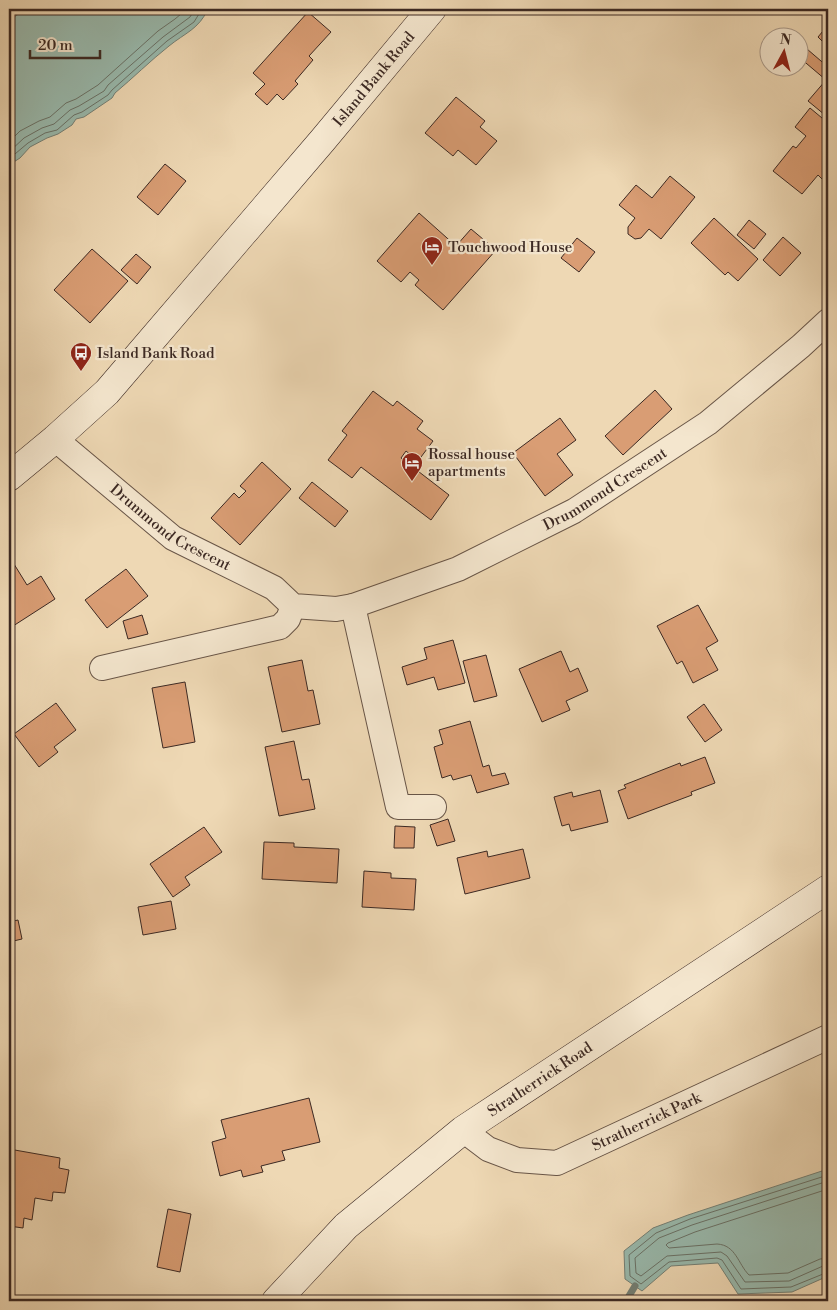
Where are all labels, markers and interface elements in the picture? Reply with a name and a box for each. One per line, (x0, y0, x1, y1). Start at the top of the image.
scale bar (30, 28, 100, 60)
street label: Island Bank Road (329, 28, 419, 131)
north arrow (760, 28, 810, 78)
text: N (779, 30, 792, 50)
text: 20 m (38, 36, 73, 55)
hotel icon: Touchwood House (420, 235, 444, 266)
place label: Touchwood House (448, 238, 572, 257)
bus stop icon: Island Bank Road (69, 341, 93, 372)
place label: Island Bank Road (97, 344, 215, 363)
street label: Drummond Crescent (540, 443, 671, 535)
place label: Rossal house apartments (428, 445, 515, 481)
hotel icon: Rossal house apartments (400, 451, 424, 482)
street label: Drummond Crescent (106, 480, 234, 575)
street label: Stratherrick Road (484, 1038, 597, 1121)
street label: Stratherrick Park (589, 1088, 705, 1155)

